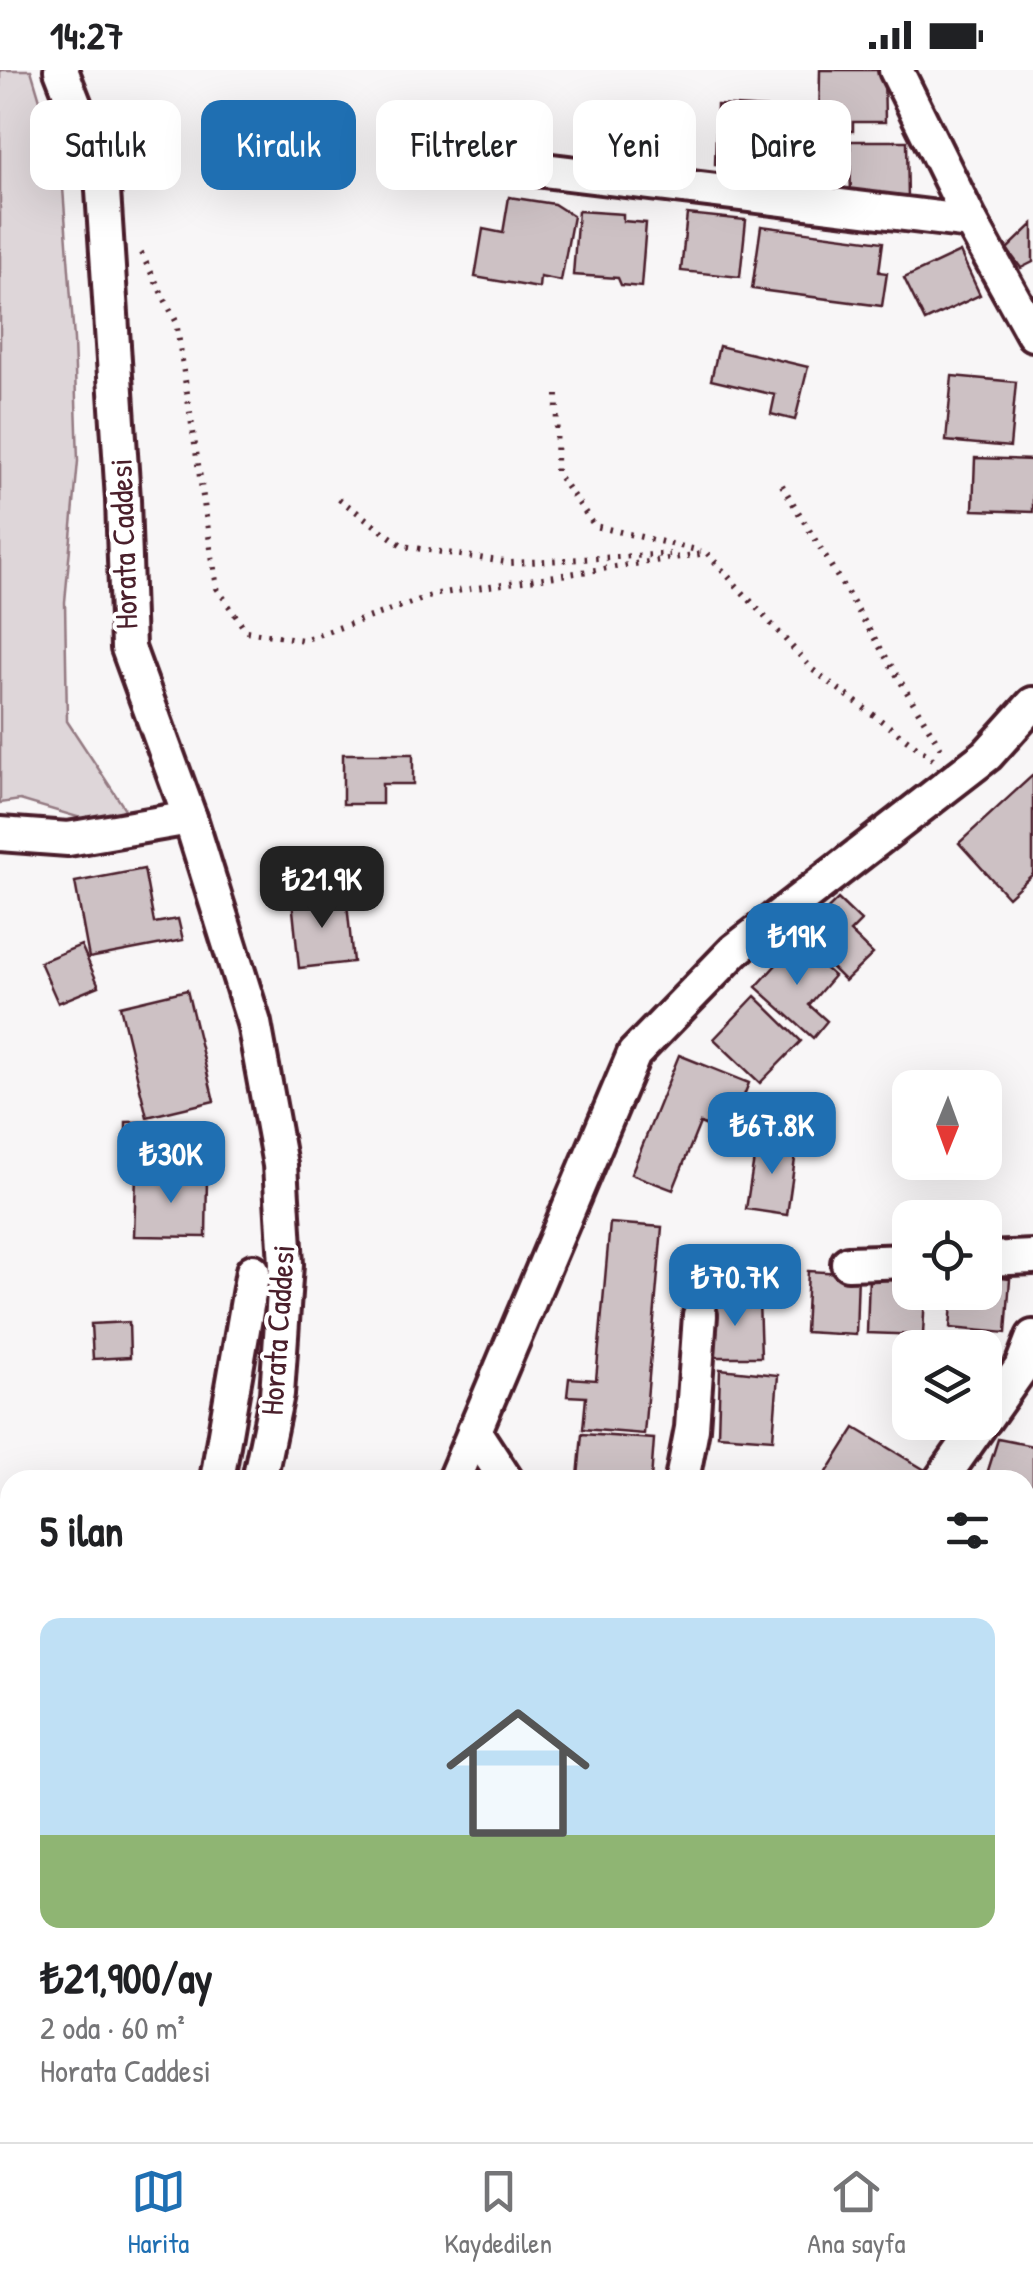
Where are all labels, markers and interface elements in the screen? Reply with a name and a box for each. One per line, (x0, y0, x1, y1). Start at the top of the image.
text: 14:27 (50, 9, 123, 61)
chip: Satılık (30, 100, 181, 190)
chip: Kiralık (201, 100, 356, 190)
chip: Filtreler (376, 100, 553, 190)
chip: Yeni (573, 100, 696, 190)
chip: Daire (716, 100, 851, 190)
street label: Horata Caddesi (99, 458, 147, 630)
pin: ₺21.9K (241, 846, 403, 931)
text: ₺21.9K (282, 857, 362, 900)
pin: ₺19K (738, 903, 856, 988)
text: ₺19K (768, 914, 826, 957)
north arrow (892, 1070, 1002, 1180)
map controls (892, 1070, 1002, 1440)
pin: ₺67.8K (691, 1092, 853, 1177)
text: ₺67.8K (730, 1103, 814, 1146)
pin: ₺30K (112, 1121, 230, 1206)
text: ₺30K (139, 1132, 203, 1175)
button: locate (892, 1200, 1002, 1310)
street label: Horata Caddesi (250, 1243, 304, 1417)
pin: ₺70.7K (654, 1244, 816, 1329)
text: ₺70.7K (691, 1255, 779, 1298)
button: layers (892, 1330, 1002, 1440)
text: 5 ilan (40, 1502, 123, 1559)
icon: filters (940, 1503, 995, 1558)
icon: home (428, 1683, 608, 1863)
text: ₺21,900/ay (40, 1949, 212, 2006)
text: 2 oda · 60 m² (40, 2006, 185, 2049)
text: Horata Caddesi (40, 2049, 211, 2092)
tab: Harita (127, 2164, 189, 2262)
tab: Kaydedilen (444, 2164, 552, 2262)
tab: Ana sayfa (807, 2164, 906, 2262)

